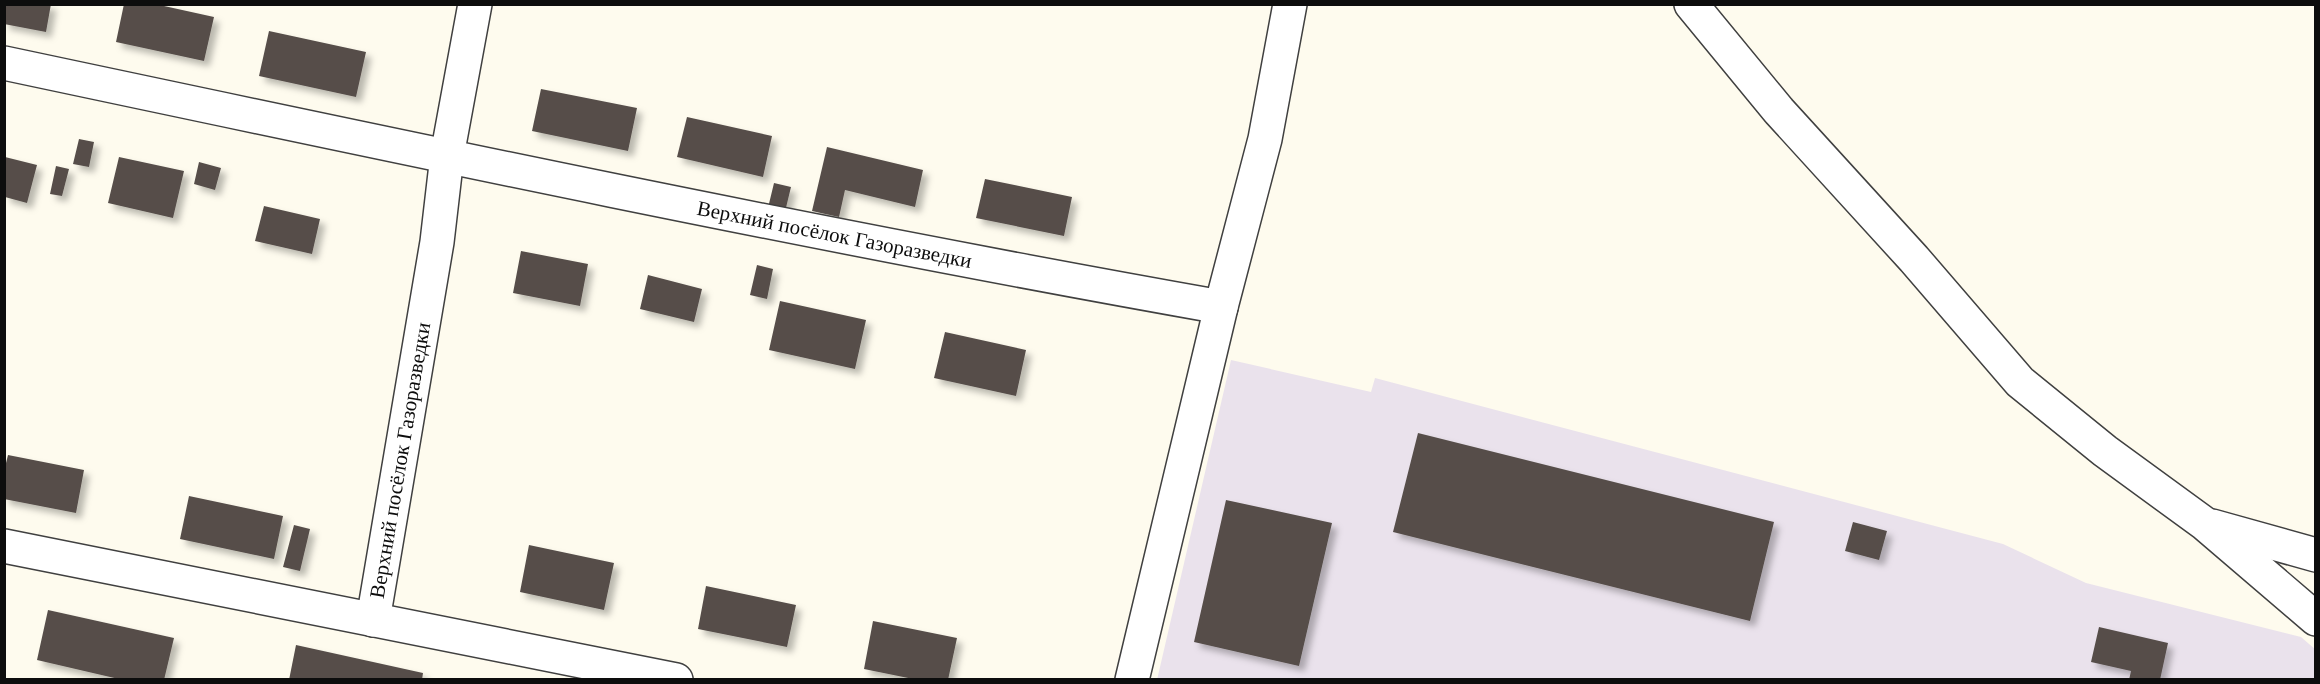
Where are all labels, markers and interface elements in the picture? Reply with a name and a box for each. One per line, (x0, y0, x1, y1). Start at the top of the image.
street label: Верхний посёлок Газоразведки (695, 196, 974, 273)
street label: Верхний посёлок Газоразведки (365, 320, 435, 600)

